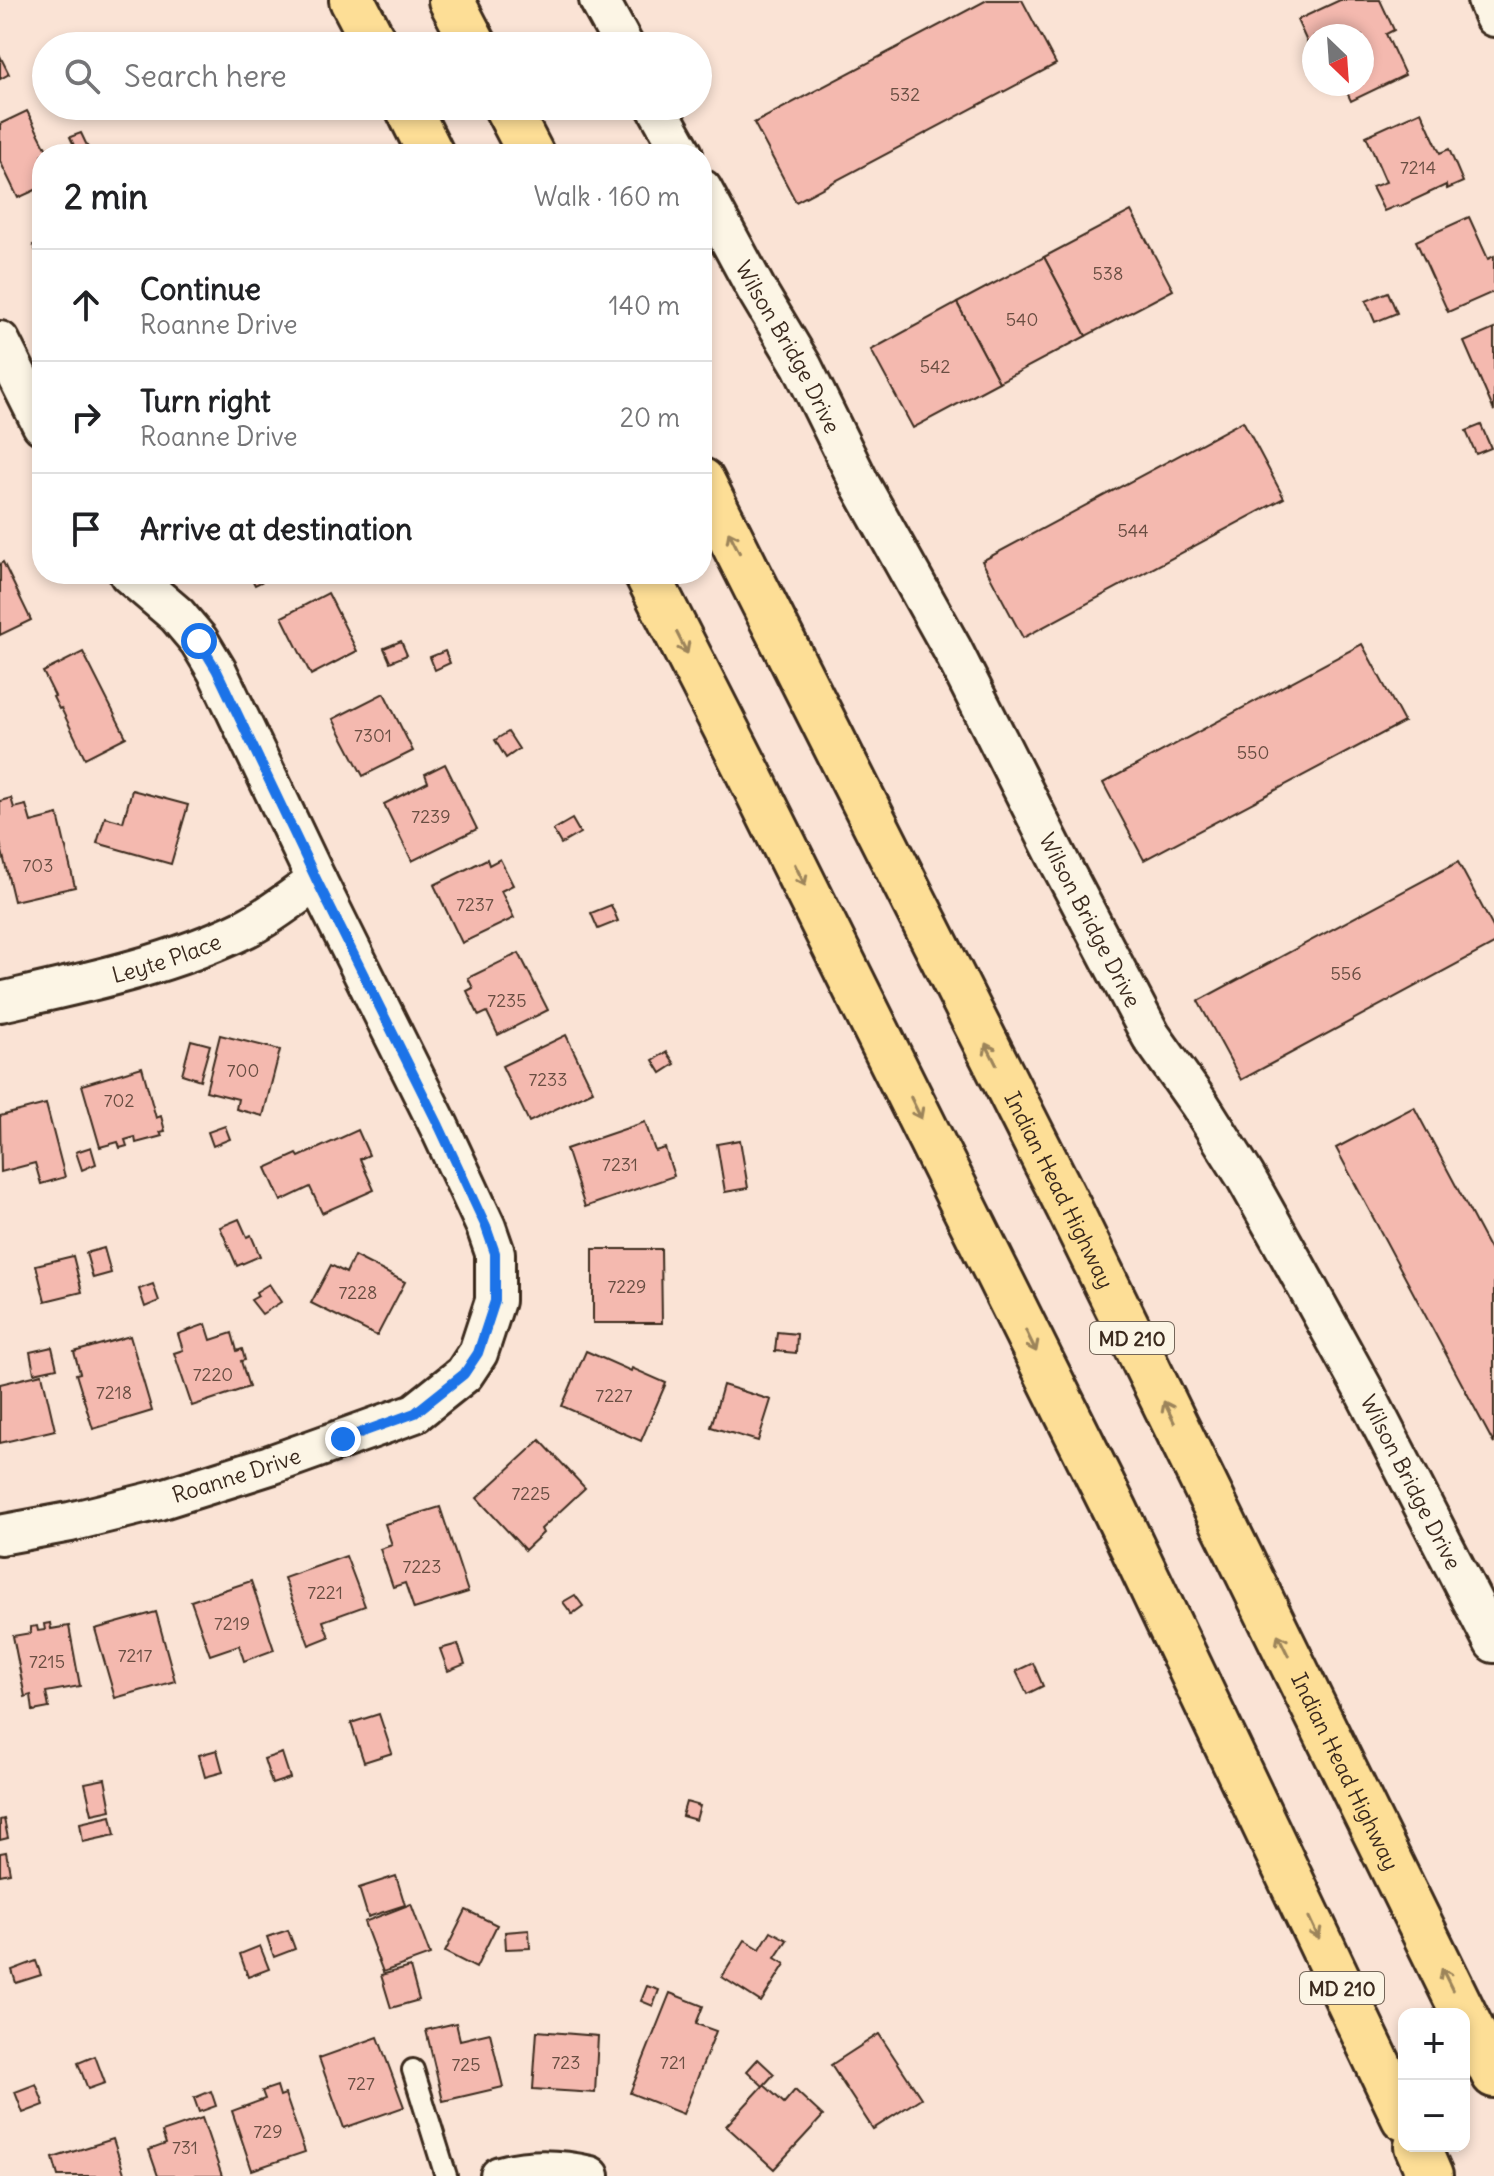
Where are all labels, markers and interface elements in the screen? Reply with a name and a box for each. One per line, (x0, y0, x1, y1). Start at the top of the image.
north arrow (1302, 24, 1374, 96)
search box (32, 32, 712, 120)
icon: search (60, 54, 104, 98)
text: Search here (124, 57, 287, 95)
house number: 532 (890, 83, 920, 106)
house number: 7214 (1400, 156, 1436, 179)
text: 2 min (64, 175, 148, 218)
text: Walk · 160 m (534, 180, 680, 213)
street label: Wilson Bridge Drive (729, 256, 847, 438)
house number: 538 (1093, 262, 1123, 285)
text: Continue (140, 270, 261, 308)
icon: ahead (64, 283, 108, 327)
text: 140 m (609, 289, 680, 322)
text: Roanne Drive (140, 308, 298, 341)
house number: 540 (1006, 308, 1038, 331)
house number: 542 (920, 355, 950, 378)
text: Turn right (140, 382, 271, 420)
icon: right (64, 395, 108, 439)
text: 20 m (620, 401, 680, 434)
text: Roanne Drive (140, 420, 298, 453)
icon: arrive (64, 507, 108, 551)
text: Arrive at destination (140, 510, 412, 548)
house number: 544 (1117, 519, 1149, 542)
one-way arrow (725, 531, 741, 554)
route start (181, 623, 217, 659)
one-way arrow (675, 631, 691, 655)
house number: 7301 (354, 724, 392, 747)
house number: 550 (1237, 741, 1269, 764)
house number: 7239 (411, 805, 451, 828)
street label: Wilson Bridge Drive (1033, 828, 1147, 1012)
house number: 703 (23, 854, 53, 877)
one-way arrow (793, 863, 808, 887)
house number: 7237 (456, 893, 494, 916)
street label: Leyte Place (109, 927, 225, 989)
house number: 556 (1330, 962, 1362, 985)
house number: 7235 (487, 989, 527, 1012)
one-way arrow (983, 1042, 998, 1066)
house number: 700 (227, 1059, 259, 1082)
house number: 7233 (528, 1068, 568, 1091)
street label: Indian Head Highway (999, 1087, 1120, 1293)
house number: 702 (104, 1089, 134, 1112)
one-way arrow (908, 1096, 924, 1120)
house number: 7231 (602, 1153, 638, 1176)
house number: 7229 (608, 1275, 646, 1298)
house number: 7228 (339, 1281, 377, 1304)
road number: MD 210 (1090, 1322, 1174, 1354)
one-way arrow (1024, 1328, 1040, 1352)
house number: 7220 (193, 1363, 233, 1386)
house number: 7218 (96, 1381, 132, 1404)
house number: 7227 (595, 1384, 633, 1407)
street label: Wilson Bridge Drive (1354, 1390, 1468, 1574)
one-way arrow (1161, 1400, 1176, 1424)
route end (325, 1421, 361, 1457)
street label: Roanne Drive (169, 1441, 304, 1509)
house number: 7225 (512, 1482, 550, 1505)
house number: 7223 (403, 1555, 441, 1578)
house number: 7221 (307, 1581, 343, 1604)
house number: 7219 (214, 1612, 250, 1635)
one-way arrow (1275, 1634, 1291, 1658)
house number: 7217 (118, 1644, 153, 1667)
house number: 7215 (29, 1650, 65, 1673)
street label: Indian Head Highway (1285, 1668, 1405, 1875)
one-way arrow (1307, 1915, 1322, 1939)
one-way arrow (1439, 1968, 1454, 1992)
road number: MD 210 (1300, 1972, 1384, 2004)
map controls (1398, 2008, 1470, 2152)
button: + (1398, 2008, 1470, 2080)
house number: 723 (552, 2051, 580, 2074)
house number: 721 (660, 2051, 686, 2074)
house number: 725 (451, 2053, 481, 2076)
house number: 727 (347, 2072, 375, 2095)
button: − (1398, 2080, 1470, 2152)
house number: 729 (253, 2120, 283, 2143)
house number: 731 (172, 2136, 198, 2159)

